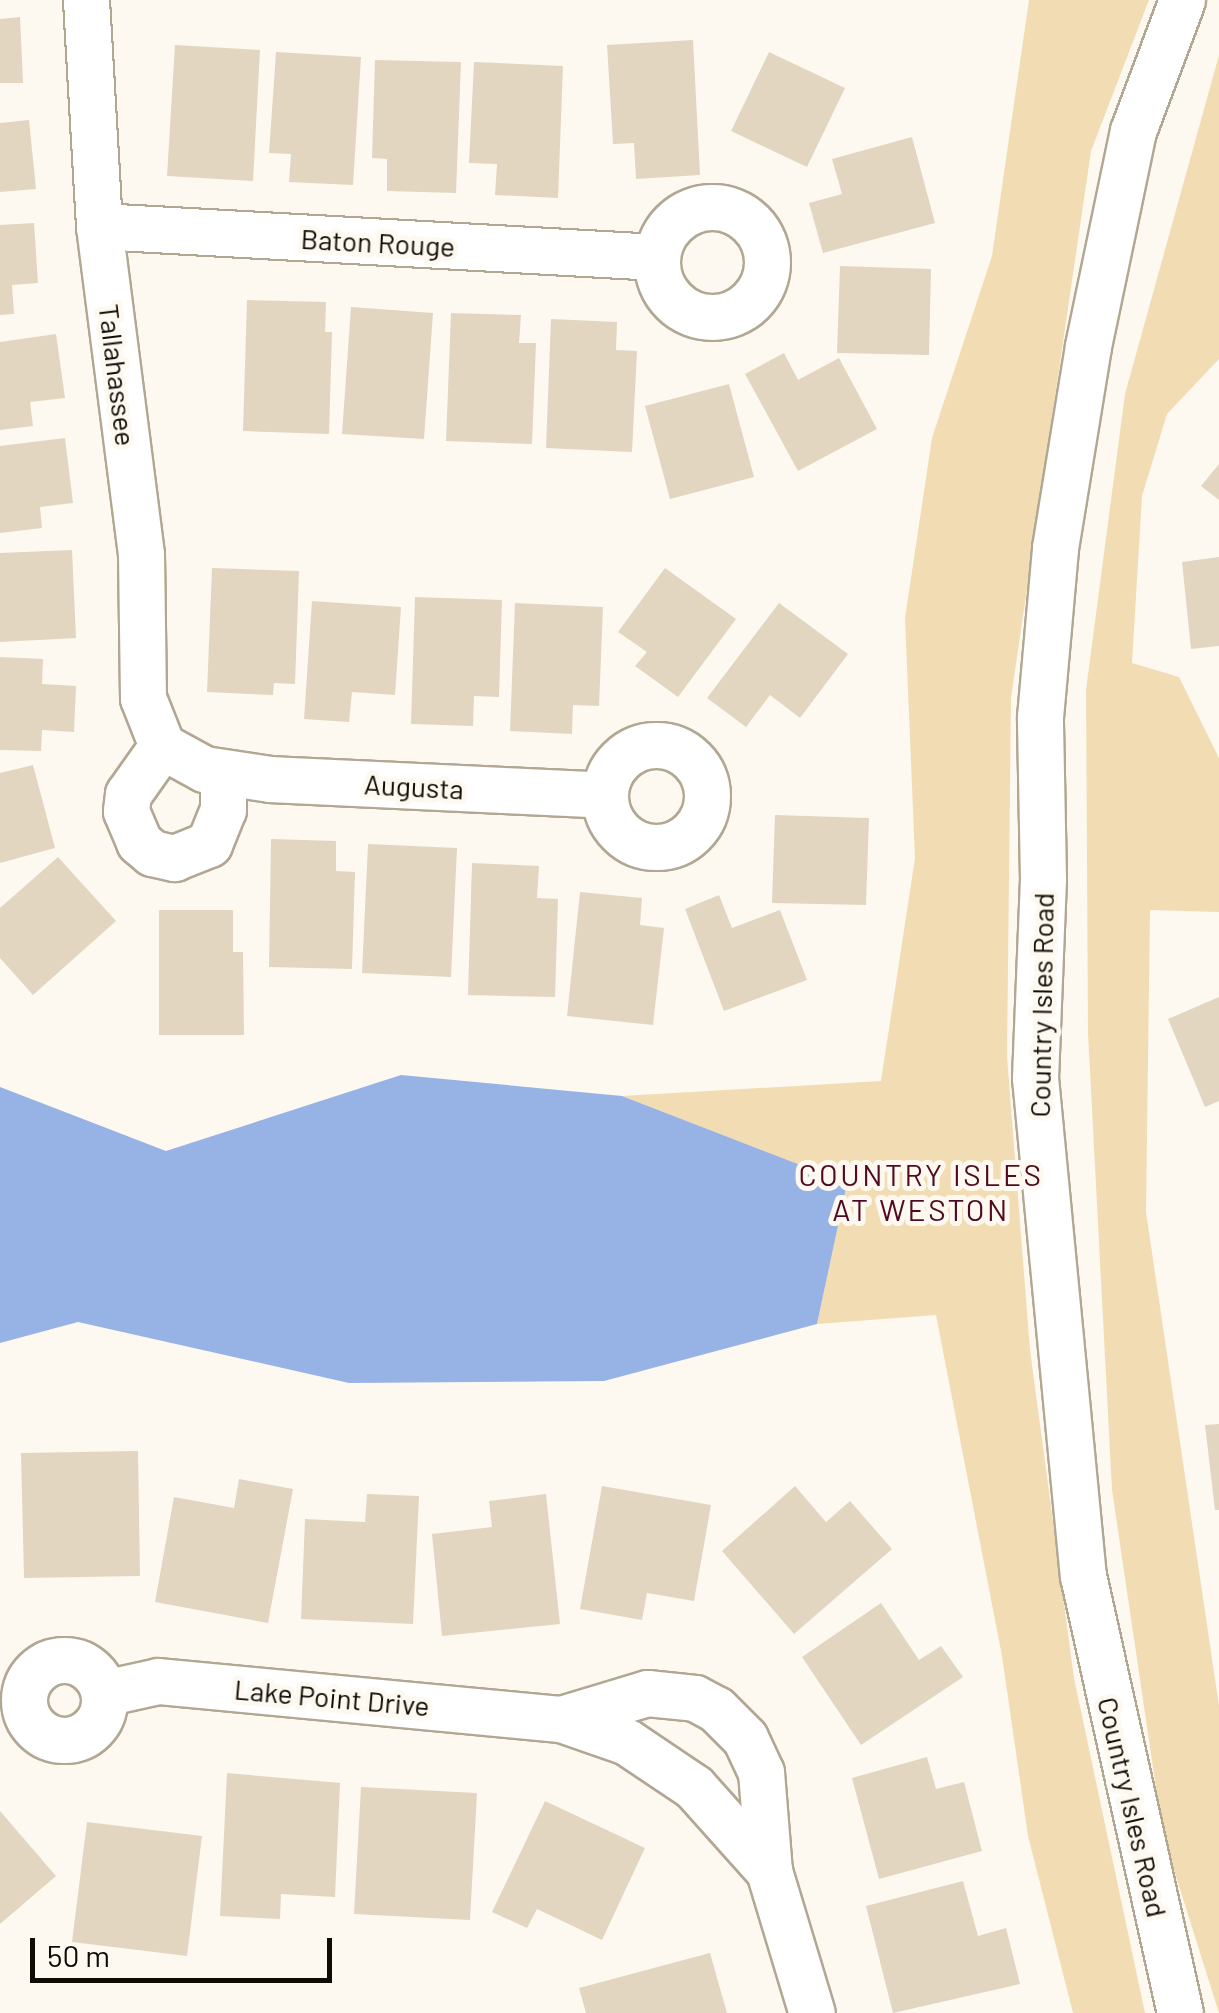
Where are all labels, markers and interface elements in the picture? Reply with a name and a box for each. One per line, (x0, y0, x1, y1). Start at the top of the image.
street label: Baton Rouge (300, 221, 456, 263)
street label: Tallahassee (93, 302, 143, 448)
street label: Augusta (363, 767, 465, 805)
street label: Country Isles Road (1022, 892, 1060, 1118)
district label: COUNTRY ISLES AT WESTON (798, 1156, 1044, 1226)
street label: Lake Point Drive (233, 1672, 431, 1722)
street label: Country Isles Road (1091, 1694, 1175, 1920)
scale bar (35, 1918, 338, 1980)
text: 50 m (47, 1937, 110, 1973)

